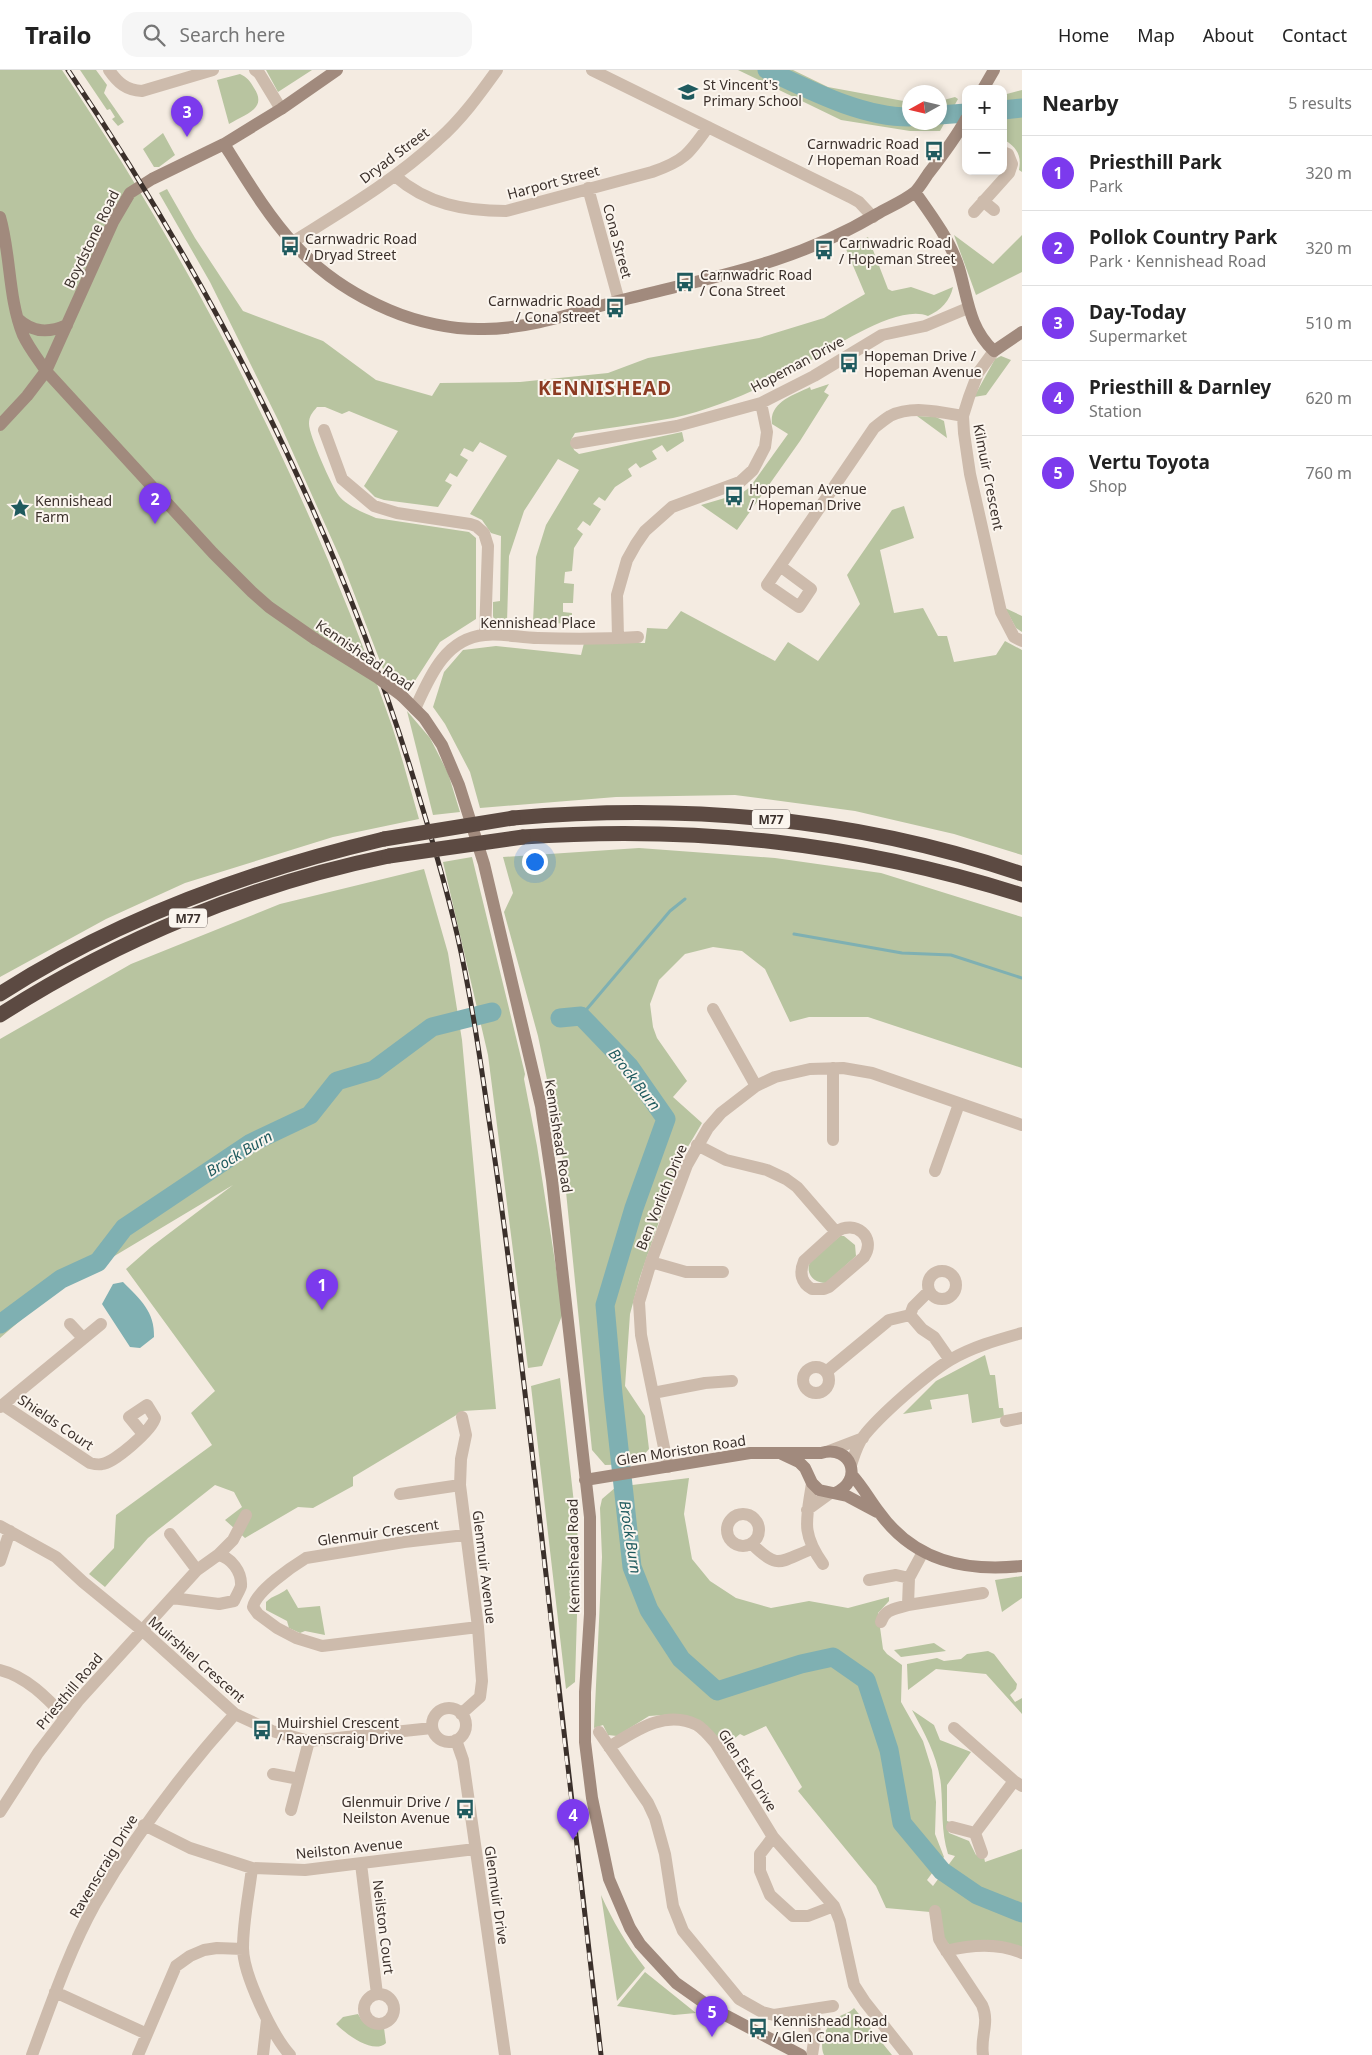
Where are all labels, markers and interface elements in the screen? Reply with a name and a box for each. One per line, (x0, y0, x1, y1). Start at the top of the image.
search box (122, 12, 472, 57)
text: Trailo (25, 18, 92, 51)
icon: search (140, 21, 168, 49)
text: Search here (180, 22, 285, 48)
text: Home (1058, 23, 1109, 47)
text: Map (1137, 23, 1175, 47)
text: About (1203, 23, 1254, 47)
text: Contact (1282, 23, 1347, 47)
place label: St Vincent's Primary School (703, 75, 802, 110)
school or university icon: St Vincent's Primary School (677, 81, 699, 103)
north arrow (902, 85, 947, 130)
map controls (962, 85, 1007, 175)
button: + (962, 85, 1007, 130)
text: Nearby (1042, 89, 1118, 117)
text: 5 results (1288, 92, 1352, 114)
pin: 3 (171, 96, 203, 137)
street label: Dryad Street (355, 123, 433, 187)
button: − (962, 130, 1007, 175)
place label: Carnwadric Road / Hopeman Road (807, 134, 919, 169)
bus stop icon: Carnwadric Road / Hopeman Road (923, 140, 945, 162)
text: Priesthill Park (1089, 149, 1222, 175)
street label: Harport Street (505, 161, 601, 203)
text: 1 (1053, 162, 1063, 184)
text: 320 m (1305, 162, 1352, 184)
text: Park (1089, 175, 1123, 197)
street label: Boydstone Road (59, 187, 123, 291)
street label: Cona Street (599, 202, 637, 280)
text: Pollok Country Park (1089, 224, 1277, 250)
place label: Carnwadric Road / Dryad Street (305, 229, 417, 264)
place label: Carnwadric Road / Hopeman Street (839, 233, 956, 268)
bus stop icon: Carnwadric Road / Dryad Street (279, 235, 301, 257)
text: 2 (1053, 237, 1063, 259)
text: 320 m (1305, 237, 1352, 259)
bus stop icon: Carnwadric Road / Hopeman Street (813, 239, 835, 261)
text: Park · Kennishead Road (1089, 250, 1266, 272)
place label: Carnwadric Road / Cona Street (700, 265, 812, 300)
bus stop icon: Carnwadric Road / Cona Street (674, 271, 696, 293)
place label: Carnwadric Road / Cona street (488, 291, 600, 326)
bus stop icon: Carnwadric Road / Cona street (604, 297, 626, 319)
text: Day-Today (1089, 299, 1186, 325)
text: 3 (1053, 312, 1063, 334)
text: 510 m (1305, 312, 1352, 334)
text: Supermarket (1089, 325, 1187, 347)
street label: Hopeman Drive (747, 331, 847, 397)
place label: Hopeman Drive / Hopeman Avenue (864, 346, 982, 381)
bus stop icon: Hopeman Drive / Hopeman Avenue (838, 352, 860, 374)
text: Priesthill & Darnley (1089, 374, 1271, 400)
district label: KENNISHEAD (538, 375, 672, 401)
text: 4 (1053, 387, 1063, 409)
text: 620 m (1305, 387, 1352, 409)
text: Station (1089, 400, 1142, 422)
street label: Kilmuir Crescent (969, 422, 1009, 532)
text: Vertu Toyota (1089, 449, 1210, 475)
text: 5 (1053, 462, 1063, 484)
text: 760 m (1305, 462, 1352, 484)
text: Shop (1089, 475, 1127, 497)
place label: Hopeman Avenue / Hopeman Drive (749, 479, 867, 514)
pin: 2 (139, 483, 171, 524)
bus stop icon: Hopeman Avenue / Hopeman Drive (723, 485, 745, 507)
place label: Kennishead Farm (35, 491, 112, 526)
place icon: Kennishead Farm (9, 497, 31, 519)
street label: Kennishead Place (480, 613, 596, 632)
street label: Kennishead Road (312, 615, 418, 695)
road number: M77 (752, 810, 790, 829)
your location (522, 849, 548, 875)
road number: M77 (169, 908, 207, 928)
water label: Brock Burn (604, 1044, 666, 1114)
street label: Kennishead Road (541, 1078, 577, 1194)
water label: Brock Burn (202, 1125, 276, 1181)
street label: Ben Vorlich Drive (631, 1141, 691, 1253)
pin: 1 (306, 1269, 338, 1310)
street label: Shields Court (15, 1390, 97, 1454)
street label: Glen Moriston Road (615, 1430, 747, 1470)
street label: Kennishead Road (563, 1499, 583, 1613)
water label: Brock Burn (615, 1499, 647, 1575)
street label: Glenmuir Avenue (469, 1509, 501, 1625)
street label: Glenmuir Crescent (316, 1514, 440, 1550)
street label: Muirshiel Crescent (145, 1612, 249, 1706)
street label: Priesthill Road (31, 1649, 107, 1733)
place label: Muirshiel Crescent / Ravenscraig Drive (277, 1713, 403, 1748)
bus stop icon: Muirshiel Crescent / Ravenscraig Drive (251, 1719, 273, 1741)
street label: Glen Esk Drive (714, 1725, 782, 1815)
place label: Glenmuir Drive / Neilston Avenue (341, 1792, 451, 1827)
bus stop icon: Glenmuir Drive / Neilston Avenue (454, 1798, 476, 1820)
pin: 4 (557, 1799, 589, 1840)
street label: Ravenscraig Drive (65, 1811, 141, 1921)
street label: Neilston Avenue (295, 1833, 404, 1863)
street label: Glenmuir Drive (481, 1844, 513, 1946)
street label: Neilston Court (369, 1879, 399, 1975)
pin: 5 (696, 1996, 728, 2037)
place label: Kennishead Road / Glen Cona Drive (773, 2011, 888, 2046)
bus stop icon: Kennishead Road / Glen Cona Drive (747, 2017, 769, 2039)

